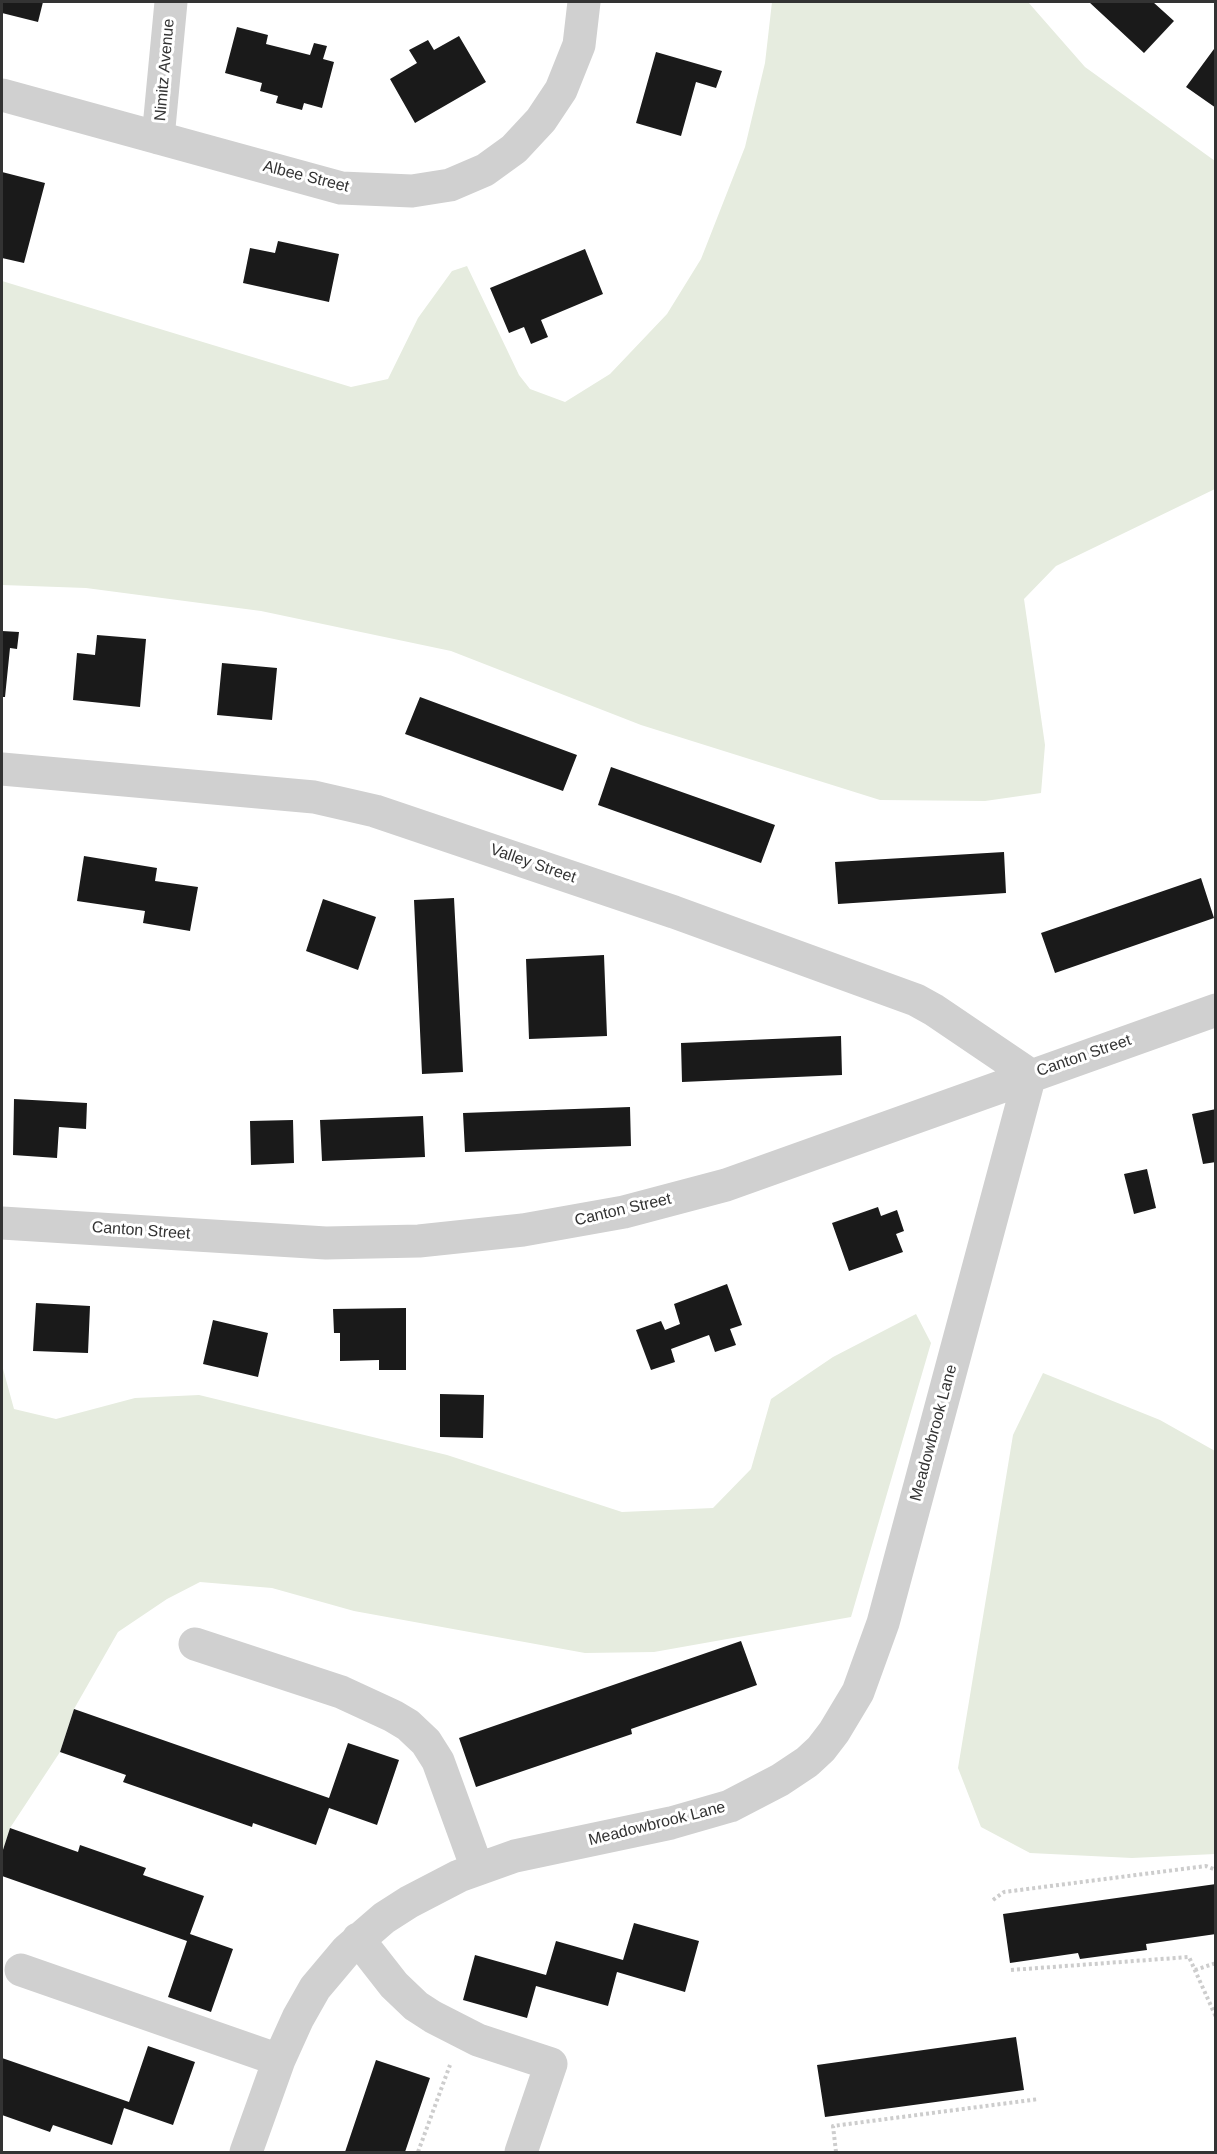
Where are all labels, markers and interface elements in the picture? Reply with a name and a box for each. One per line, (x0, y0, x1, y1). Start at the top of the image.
street label: Nimitz Avenue (151, 18, 179, 122)
street label: Albee Street (261, 157, 351, 197)
street label: Valley Street (488, 840, 578, 888)
street label: Canton Street (1034, 1031, 1134, 1081)
street label: Canton Street (573, 1190, 673, 1230)
street label: Canton Street (91, 1218, 191, 1244)
street label: Meadowbrook Lane (907, 1363, 961, 1503)
street label: Meadowbrook Lane (586, 1798, 728, 1850)

